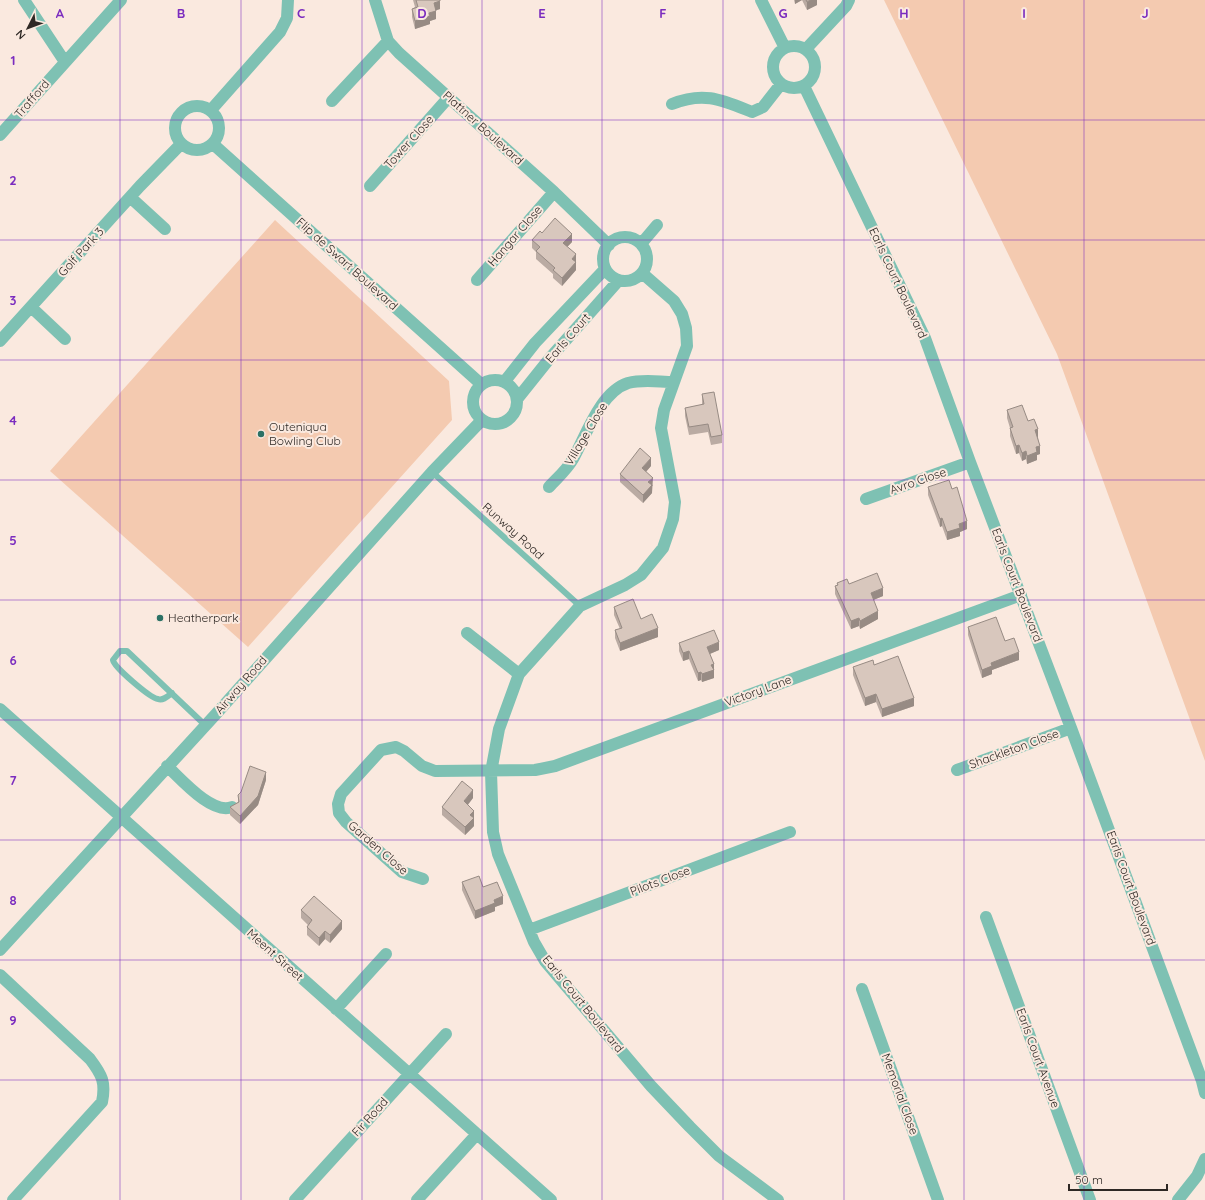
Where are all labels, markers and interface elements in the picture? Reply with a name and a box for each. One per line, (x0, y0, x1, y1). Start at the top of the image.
text: A (56, 5, 65, 21)
text: B (177, 5, 185, 21)
text: C (297, 5, 305, 21)
text: D (417, 5, 427, 21)
text: E (538, 5, 546, 21)
text: F (659, 5, 667, 21)
text: G (778, 5, 788, 21)
text: H (899, 5, 909, 21)
text: I (1022, 5, 1026, 21)
text: J (1141, 5, 1149, 21)
north arrow (8, 8, 48, 48)
text: N (13, 27, 28, 42)
text: 1 (10, 52, 16, 68)
street label: Trafford (11, 76, 52, 121)
street label: Plattner Boulevard (440, 87, 527, 168)
street label: Tower Close (381, 112, 437, 172)
text: 2 (9, 172, 17, 188)
street label: Hangar Close (484, 202, 545, 269)
street label: Flip de Swart Boulevard (293, 214, 401, 313)
street label: Golf Park 3 (55, 224, 107, 279)
street label: Earls Court Boulevard (866, 225, 931, 341)
text: 3 (10, 292, 17, 308)
street label: Earls Court (542, 310, 593, 366)
street label: Village Close (561, 399, 610, 468)
text: 4 (9, 412, 17, 428)
place label: Outeniqua Bowling Club (269, 419, 341, 448)
marker: Outeniqua Bowling Club (256, 429, 266, 439)
street label: Avro Close (888, 464, 948, 497)
street label: Runway Road (479, 499, 547, 562)
street label: Earls Court Boulevard (989, 526, 1046, 644)
text: 5 (9, 532, 17, 548)
place label: Heatherpark (168, 610, 239, 625)
marker: Heatherpark (155, 613, 165, 623)
text: 6 (9, 652, 17, 668)
street label: Airway Road (211, 653, 270, 717)
street label: Victory Lane (722, 671, 794, 710)
street label: Shackleton Close (967, 725, 1061, 772)
text: 7 (9, 772, 17, 788)
street label: Garden Close (345, 818, 412, 878)
street label: Earls Court Boulevard (1104, 829, 1159, 947)
street label: Pilots Close (628, 862, 692, 899)
text: 8 (9, 892, 17, 908)
street label: Meent Street (244, 925, 307, 984)
street label: Earls Court Boulevard (540, 952, 627, 1055)
street label: Earls Court Avenue (1013, 1006, 1064, 1110)
text: 9 (9, 1012, 17, 1028)
street label: Memorial Close (879, 1051, 922, 1137)
street label: Fir Road (348, 1094, 391, 1139)
scale bar (1069, 1166, 1167, 1192)
text: 50 m (1075, 1172, 1103, 1187)

